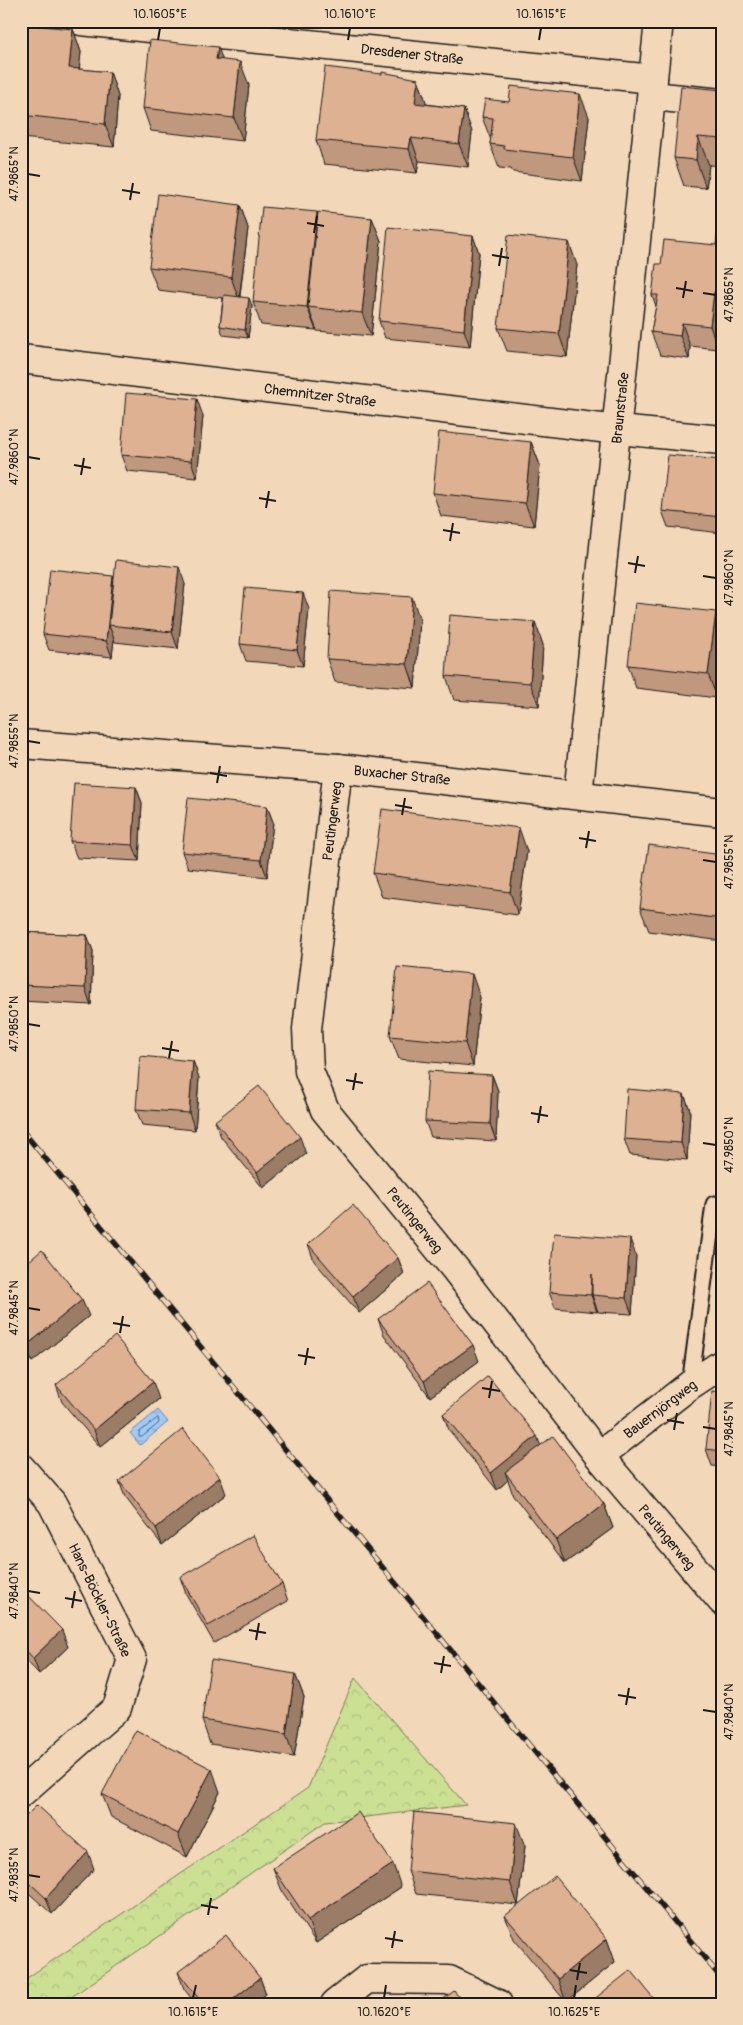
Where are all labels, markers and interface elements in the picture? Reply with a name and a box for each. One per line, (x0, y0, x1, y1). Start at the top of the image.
text: 10.1605°E (133, 7, 187, 22)
text: 10.1610°E (324, 7, 376, 22)
text: 10.1615°E (516, 7, 566, 22)
street label: Dresdener Straße (360, 41, 464, 68)
text: 47.9865°N (7, 146, 22, 202)
text: 47.9865°N (722, 267, 737, 323)
street label: Braunstraße (608, 371, 633, 445)
street label: Chemnitzer Straße (263, 380, 377, 411)
text: 47.9860°N (7, 429, 22, 485)
text: 47.9860°N (722, 550, 737, 606)
text: 47.9855°N (7, 714, 22, 768)
street label: Buxacher Straße (353, 762, 451, 789)
street label: Peutingerweg (319, 780, 346, 862)
text: 47.9855°N (722, 835, 737, 889)
text: 47.9850°N (7, 996, 22, 1052)
text: 47.9850°N (722, 1117, 737, 1173)
street label: Peutingerweg (383, 1184, 446, 1257)
text: 47.9845°N (7, 1281, 22, 1336)
street label: Bauernjörgweg (620, 1376, 700, 1442)
text: 47.9845°N (722, 1402, 737, 1457)
street label: Peutingerweg (634, 1501, 699, 1573)
street label: Hans-Böckler-Straße (65, 1541, 134, 1660)
text: 47.9840°N (7, 1563, 22, 1619)
text: 47.9840°N (722, 1684, 737, 1740)
text: 47.9835°N (7, 1848, 22, 1902)
text: 10.1615°E (168, 2005, 218, 2020)
text: 10.1620°E (357, 2005, 411, 2020)
text: 10.1625°E (548, 2005, 600, 2020)

